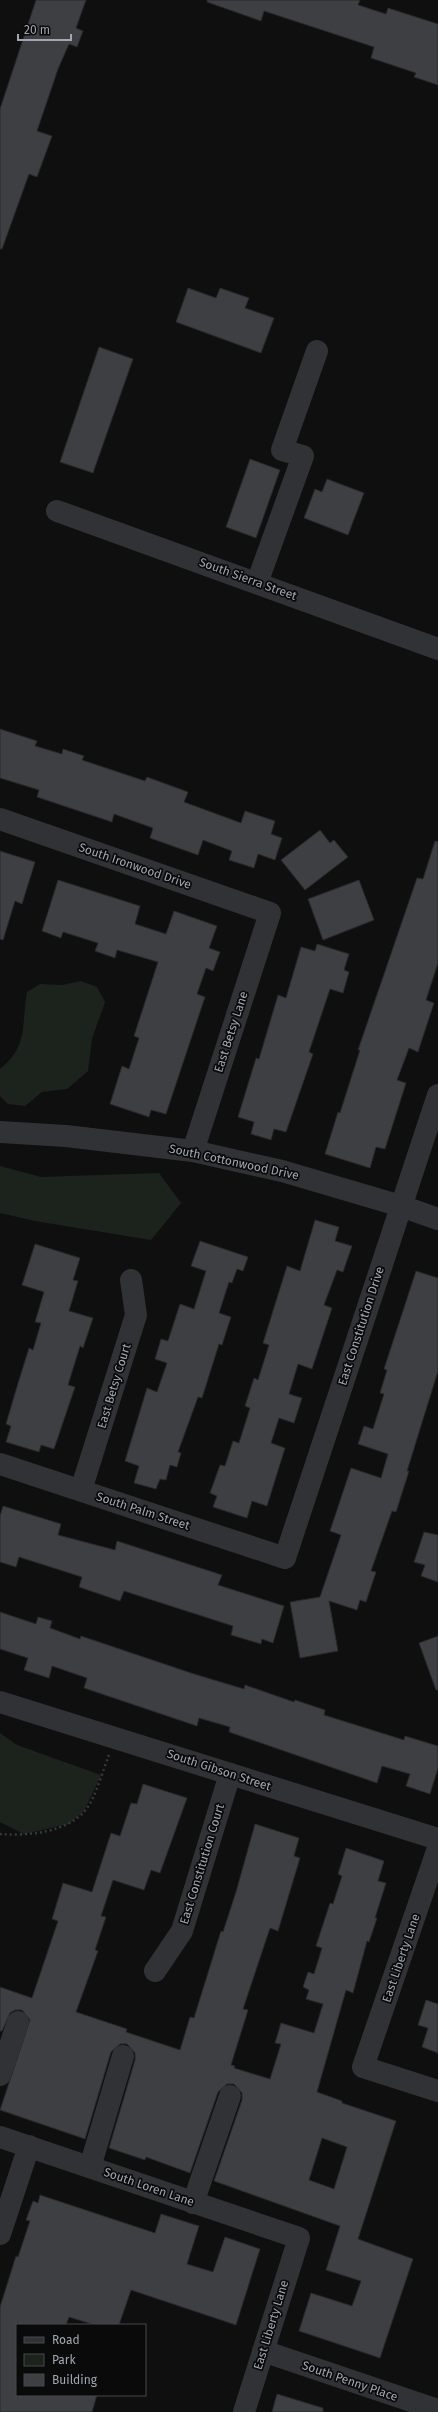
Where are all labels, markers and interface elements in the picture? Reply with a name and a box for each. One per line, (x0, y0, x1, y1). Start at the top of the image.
scale bar (18, 16, 71, 42)
text: 20 m (24, 23, 50, 37)
street label: South Sierra Street (197, 555, 299, 603)
street label: South Ironwood Drive (77, 840, 193, 892)
street label: East Betsy Lane (211, 990, 251, 1074)
street label: South Cottonwood Drive (168, 1141, 300, 1183)
street label: East Constitution Drive (335, 1265, 387, 1387)
street label: East Betsy Court (94, 1341, 134, 1430)
street label: South Palm Street (95, 1489, 192, 1533)
street label: South Gibson Street (165, 1747, 273, 1794)
street label: East Constitution Court (177, 1801, 227, 1926)
street label: East Liberty Lane (379, 1912, 423, 2004)
street label: South Loren Lane (102, 2165, 196, 2209)
street label: East Liberty Lane (251, 2279, 291, 2371)
legend (16, 2324, 146, 2396)
text: Road (52, 2333, 80, 2347)
text: Park (52, 2353, 76, 2367)
street label: South Penny Place (300, 2358, 400, 2404)
text: Building (52, 2373, 98, 2387)

